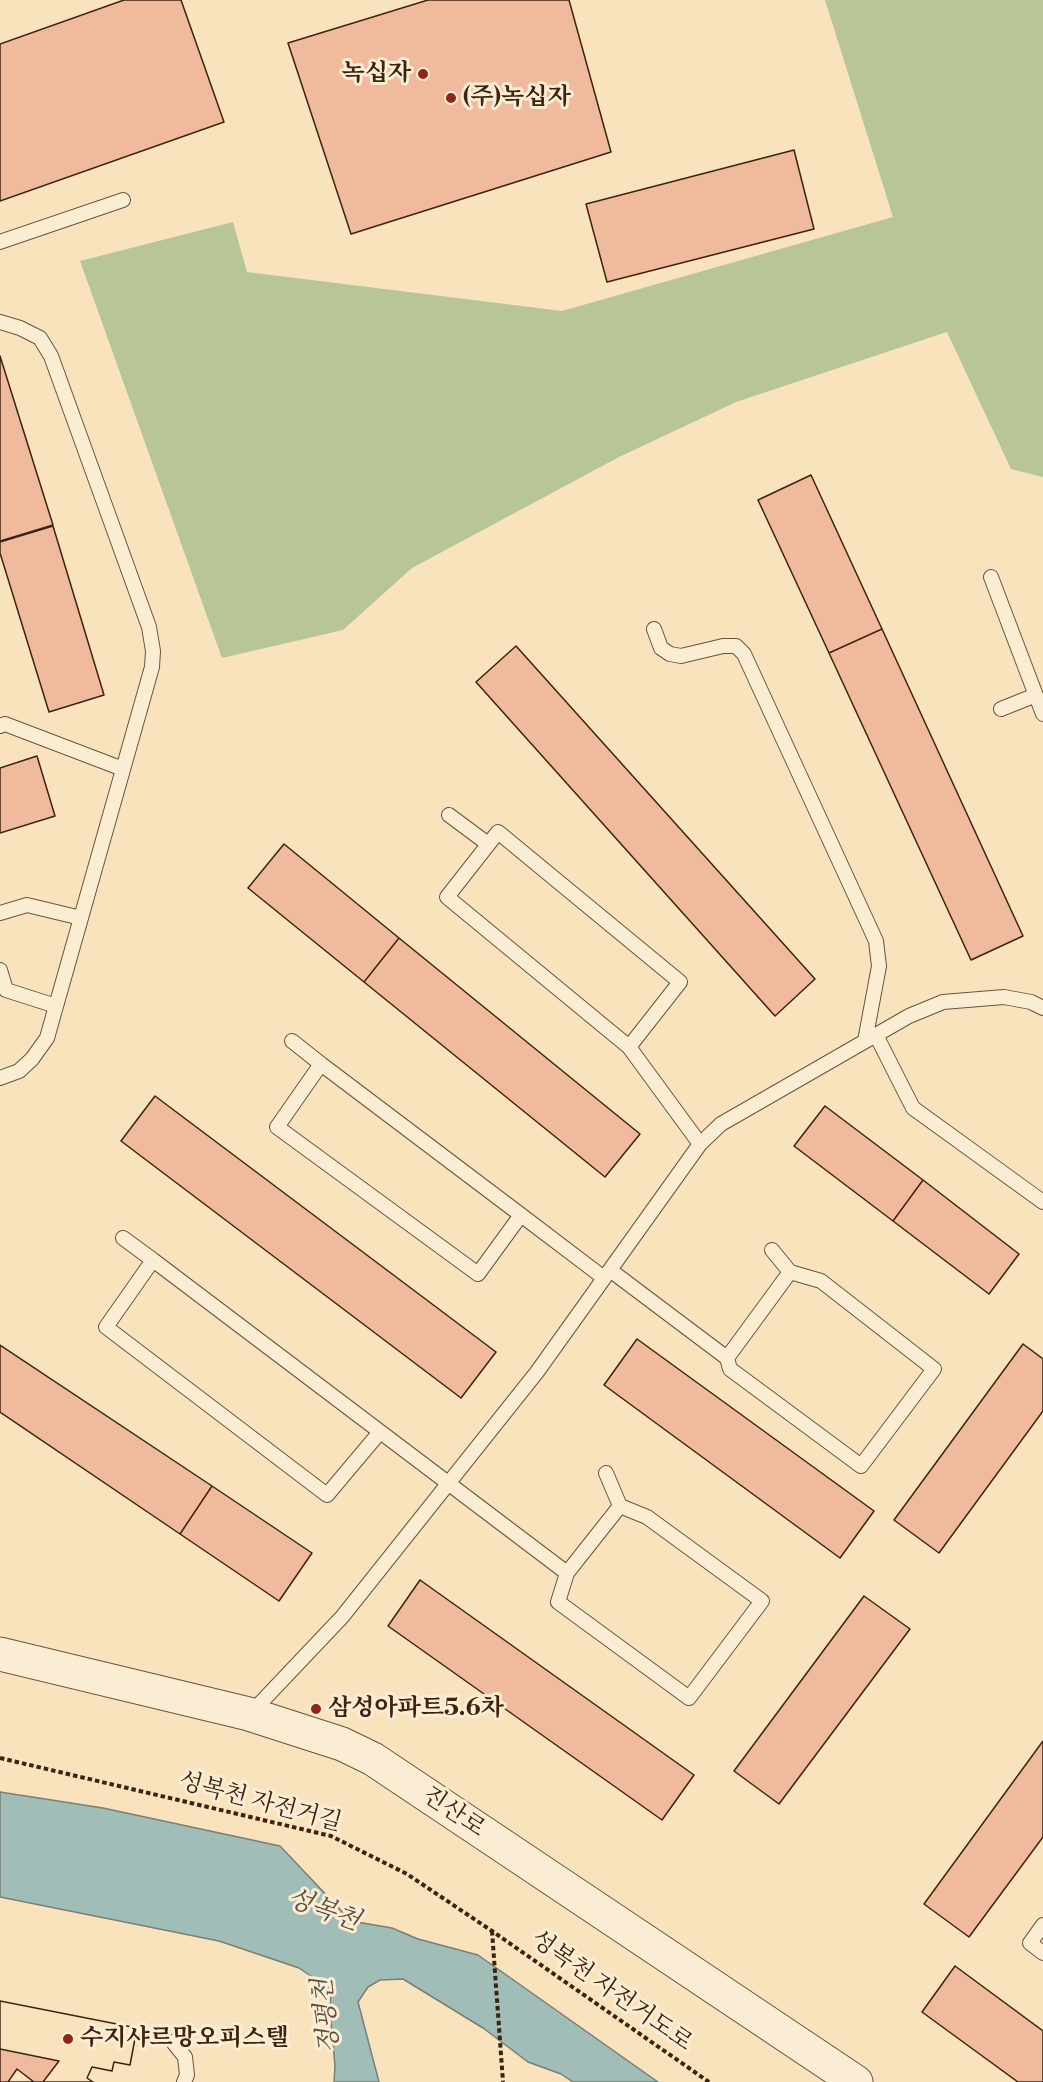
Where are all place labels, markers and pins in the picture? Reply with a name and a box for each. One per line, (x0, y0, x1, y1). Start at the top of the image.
place label: 녹십자 (341, 60, 411, 88)
marker: 녹십자 (416, 67, 430, 81)
place label: (주)녹십자 (463, 84, 571, 112)
marker: (주)녹십자 (444, 91, 458, 105)
place label: 삼성아파트5.6차 (328, 1695, 504, 1723)
marker: 삼성아파트5.6차 (309, 1702, 323, 1716)
place label: 수지샤르망오피스텔 (80, 2025, 289, 2053)
marker: 수지샤르망오피스텔 (61, 2032, 75, 2046)

